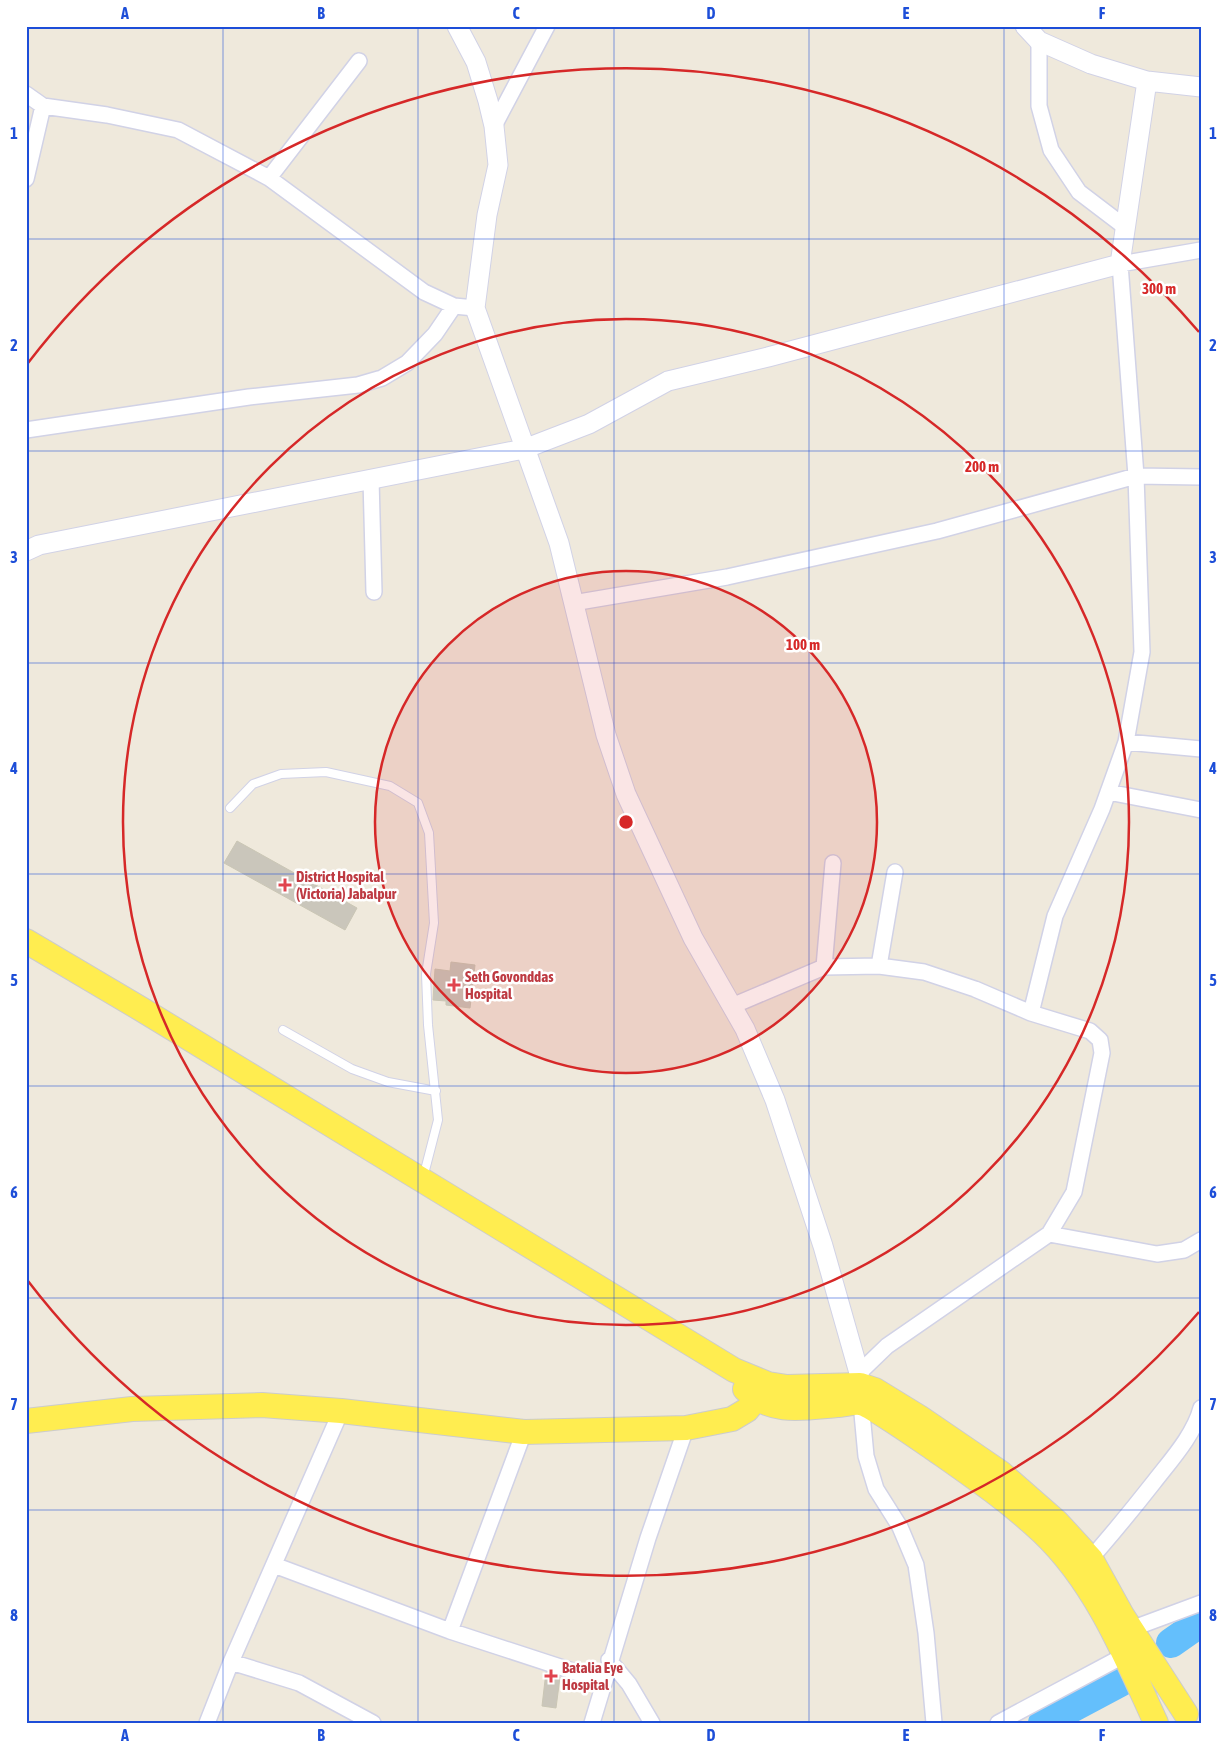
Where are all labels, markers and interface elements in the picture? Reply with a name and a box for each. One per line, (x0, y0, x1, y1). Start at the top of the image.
text: A (120, 4, 129, 22)
text: B (317, 4, 325, 22)
text: C (512, 4, 520, 22)
text: D (707, 4, 716, 22)
text: E (903, 4, 910, 22)
text: F (1099, 4, 1106, 22)
text: 1 (10, 124, 18, 142)
text: 1 (1209, 124, 1217, 142)
text: 300 m (1142, 280, 1176, 297)
text: 2 (10, 336, 18, 354)
text: 2 (1209, 336, 1217, 354)
text: 200 m (965, 458, 999, 475)
text: 3 (10, 548, 18, 566)
text: 3 (1209, 548, 1217, 566)
text: 100 m (786, 636, 820, 653)
text: 4 (9, 759, 18, 777)
text: 4 (1208, 759, 1217, 777)
centre of rings (617, 813, 635, 831)
place label: District Hospital (Victoria) Jabalpur (296, 868, 397, 902)
marker: District Hospital (Victoria) Jabalpur (278, 878, 292, 892)
place label: Seth Govonddas Hospital (465, 968, 554, 1002)
text: 5 (10, 971, 18, 989)
text: 5 (1209, 971, 1217, 989)
marker: Seth Govonddas Hospital (447, 978, 461, 992)
text: 6 (10, 1183, 18, 1201)
text: 6 (1209, 1183, 1217, 1201)
text: 7 (10, 1395, 18, 1413)
text: 7 (1209, 1395, 1217, 1413)
text: 8 (10, 1606, 18, 1624)
text: 8 (1209, 1606, 1217, 1624)
place label: Batalia Eye Hospital (562, 1659, 623, 1693)
marker: Batalia Eye Hospital (544, 1669, 558, 1683)
text: A (120, 1726, 129, 1744)
text: B (317, 1726, 325, 1744)
text: C (512, 1726, 520, 1744)
text: D (707, 1726, 716, 1744)
text: E (903, 1726, 910, 1744)
text: F (1099, 1726, 1106, 1744)

